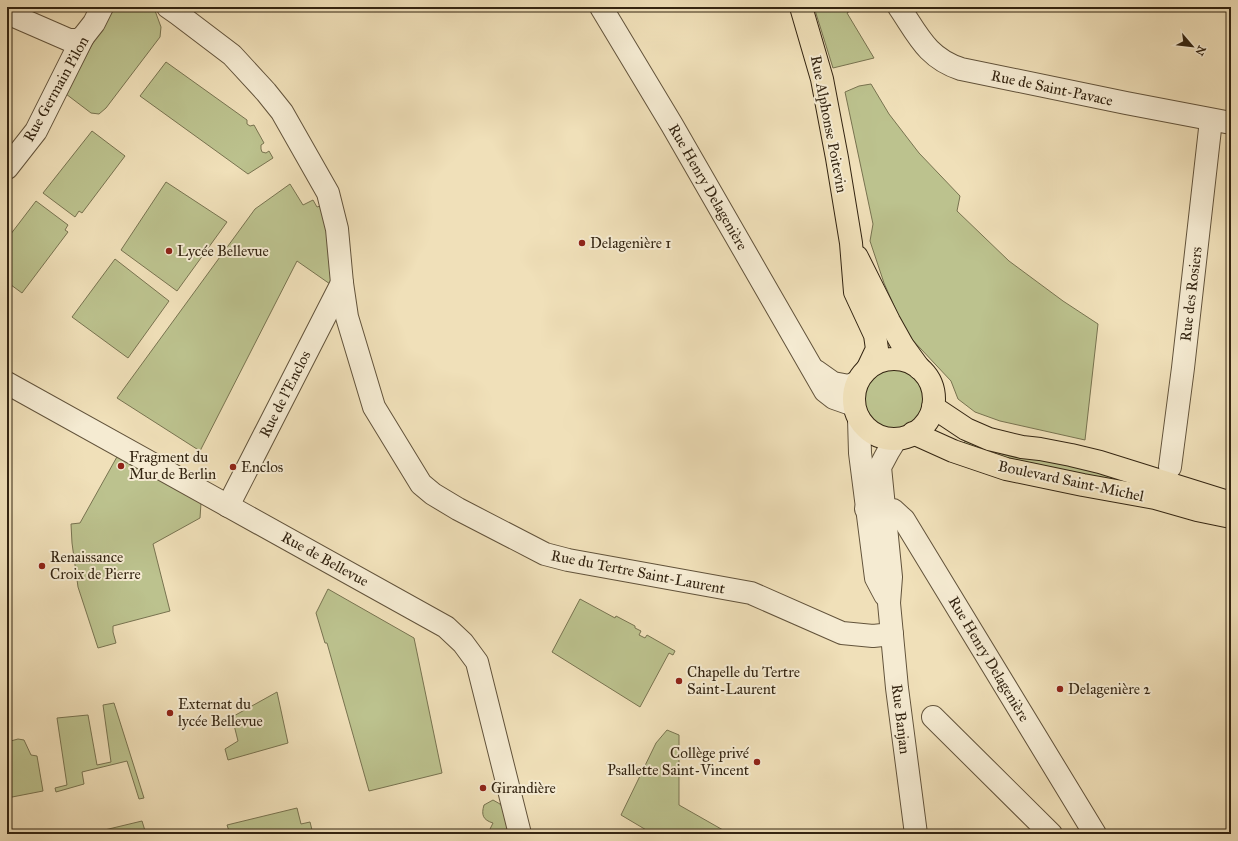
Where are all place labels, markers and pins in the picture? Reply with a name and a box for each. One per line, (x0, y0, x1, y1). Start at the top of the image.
place label: Delagenière 1 (590, 234, 671, 252)
marker: Delagenière 1 (577, 238, 587, 248)
place label: Lycée Bellevue (177, 242, 269, 260)
marker: Lycée Bellevue (164, 246, 174, 256)
place label: Fragment du Mur de Berlin (129, 448, 216, 483)
place label: Enclos (241, 458, 283, 476)
marker: Fragment du Mur de Berlin (116, 461, 126, 471)
marker: Enclos (228, 462, 238, 472)
place label: Renaissance Croix de Pierre (50, 548, 141, 583)
marker: Renaissance Croix de Pierre (37, 561, 47, 571)
place label: Chapelle du Tertre Saint-Laurent (687, 663, 800, 698)
marker: Chapelle du Tertre Saint-Laurent (674, 676, 684, 686)
place label: Delagenière 2 (1068, 680, 1151, 698)
marker: Delagenière 2 (1055, 684, 1065, 694)
place label: Externat du lycée Bellevue (178, 695, 263, 730)
marker: Externat du lycée Bellevue (165, 708, 175, 718)
place label: Collège privé Psallette Saint-Vincent (607, 744, 750, 779)
marker: Collège privé Psallette Saint-Vincent (752, 757, 762, 767)
place label: Girandière (491, 779, 556, 797)
marker: Girandière (478, 783, 488, 793)

